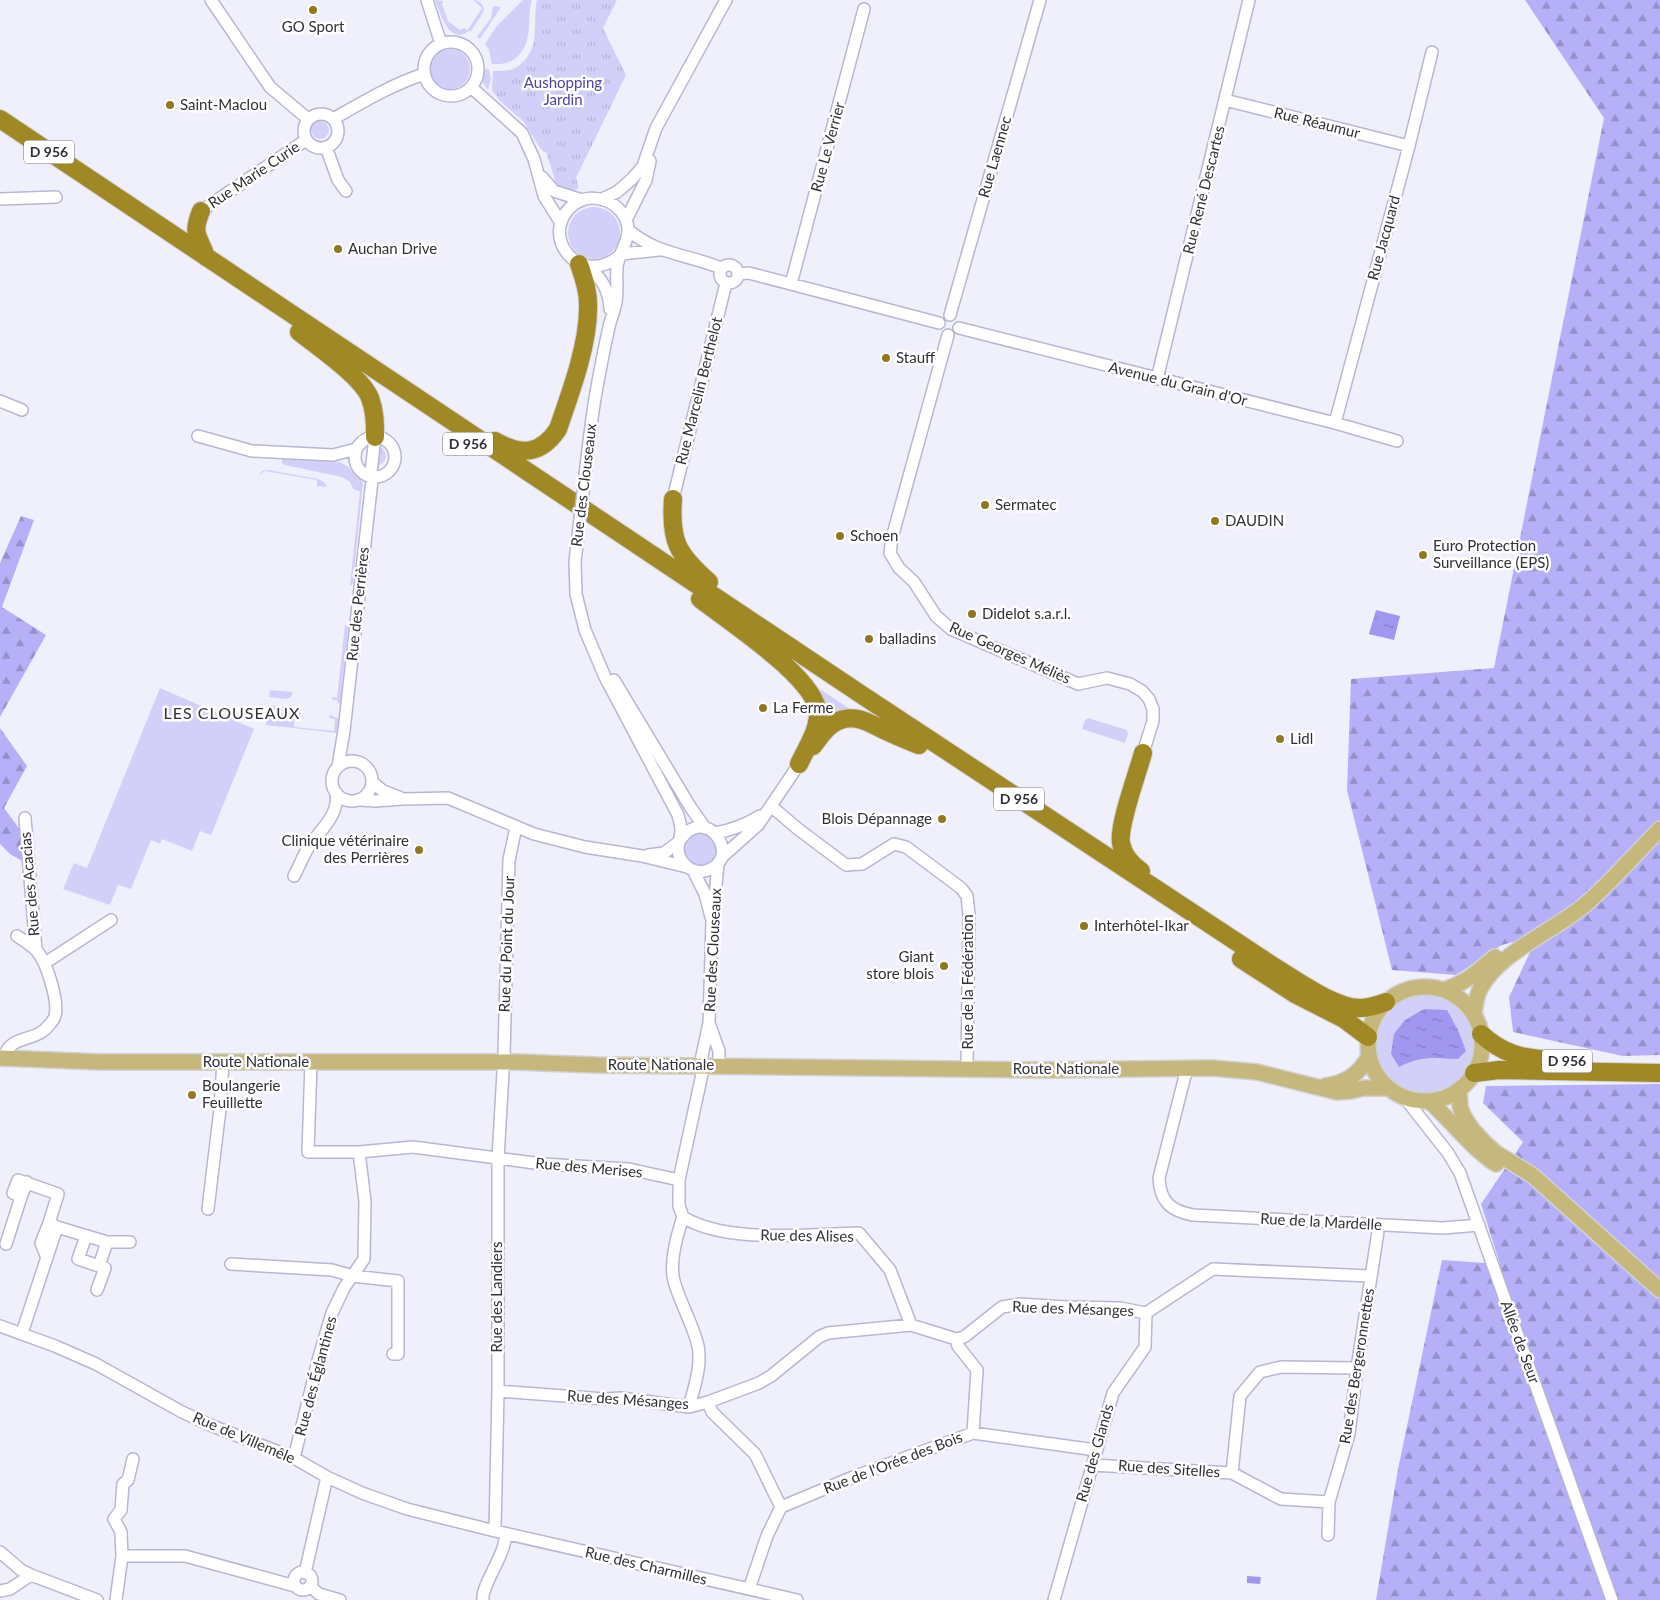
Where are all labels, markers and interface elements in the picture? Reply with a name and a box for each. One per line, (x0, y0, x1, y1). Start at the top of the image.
marker: GO Sport (307, 4, 319, 16)
place label: GO Sport (282, 17, 345, 35)
park label: Aushopping Jardin (524, 73, 602, 108)
place label: Saint-Maclou (180, 95, 267, 113)
marker: Saint-Maclou (164, 99, 176, 111)
street label: Rue Le Verrier (806, 99, 848, 194)
street label: Rue Réaumur (1272, 103, 1363, 142)
street label: Rue Laennec (974, 114, 1014, 200)
street label: Rue René Descartes (1178, 124, 1228, 256)
street label: Rue Marie Curie (204, 137, 303, 211)
road number: D 956 (24, 140, 74, 163)
street label: Rue Jacquard (1363, 193, 1403, 282)
place label: Auchan Drive (348, 239, 437, 257)
marker: Auchan Drive (332, 243, 344, 255)
street label: Rue Marcelin Berthelot (671, 314, 725, 467)
place label: Stauff (896, 348, 935, 366)
marker: Stauff (880, 352, 892, 364)
street label: Avenue du Grain d'Or (1107, 357, 1250, 409)
street label: Rue des Clouseaux (567, 422, 600, 548)
road number: D 956 (443, 432, 493, 456)
place label: Sermatec (995, 495, 1057, 513)
marker: Sermatec (979, 499, 991, 511)
place label: DAUDIN (1225, 511, 1284, 529)
marker: DAUDIN (1209, 515, 1221, 527)
place label: Schoen (850, 526, 898, 544)
marker: Schoen (834, 530, 846, 542)
place label: Euro Protection Surveillance (EPS) (1433, 536, 1549, 571)
street label: Rue des Perrières (342, 546, 372, 662)
marker: Euro Protection Surveillance (EPS) (1417, 549, 1429, 561)
place label: Didelot s.a.r.l. (982, 604, 1071, 622)
marker: Didelot s.a.r.l. (966, 608, 978, 620)
street label: Rue Georges Méliès (947, 617, 1074, 687)
place label: balladins (879, 629, 936, 647)
marker: balladins (863, 633, 875, 645)
place label: La Ferme (773, 698, 834, 716)
marker: La Ferme (757, 702, 769, 714)
district label: LES CLOUSEAUX (164, 703, 300, 722)
place label: Lidl (1290, 729, 1313, 747)
marker: Lidl (1274, 733, 1286, 745)
road number: D 956 (994, 788, 1044, 811)
place label: Blois Dépannage (822, 809, 932, 827)
marker: Blois Dépannage (936, 813, 948, 825)
street label: Rue des Acacias (15, 831, 43, 937)
place label: Clinique vétérinaire des Perrières (281, 831, 409, 866)
marker: Clinique vétérinaire des Perrières (413, 844, 425, 856)
street label: Rue du Point du Jour (495, 875, 517, 1013)
street label: Rue des Clouseaux (700, 887, 724, 1012)
street label: Rue de la Fédération (958, 914, 976, 1050)
place label: Interhôtel-Ikar (1094, 916, 1189, 934)
marker: Interhôtel-Ikar (1078, 920, 1090, 932)
place label: Giant store blois (866, 947, 935, 982)
marker: Giant store blois (938, 960, 950, 972)
road number: D 956 (1542, 1050, 1592, 1072)
street label: Route Nationale (203, 1052, 309, 1070)
street label: Route Nationale (608, 1055, 714, 1073)
street label: Route Nationale (1013, 1059, 1119, 1077)
place label: Boulangerie Feuillette (202, 1076, 280, 1111)
marker: Boulangerie Feuillette (186, 1089, 198, 1101)
street label: Rue des Merises (535, 1153, 643, 1181)
street label: Rue de la Mardelle (1260, 1209, 1382, 1233)
street label: Rue des Alises (760, 1225, 854, 1245)
street label: Rue des Landiers (487, 1241, 505, 1353)
street label: Rue des Bergeronnettes (1335, 1287, 1377, 1445)
street label: Rue des Mésanges (1012, 1297, 1134, 1319)
street label: Allée de Seur (1498, 1298, 1544, 1386)
street label: Rue des Églantines (290, 1314, 340, 1438)
street label: Rue des Mésanges (567, 1386, 690, 1412)
street label: Rue des Glands (1071, 1402, 1117, 1504)
street label: Rue de Villemêle (191, 1407, 298, 1467)
street label: Rue de l'Orée des Bois (821, 1427, 965, 1497)
street label: Rue des Sitelles (1117, 1455, 1221, 1481)
street label: Rue des Charmilles (583, 1542, 709, 1588)

